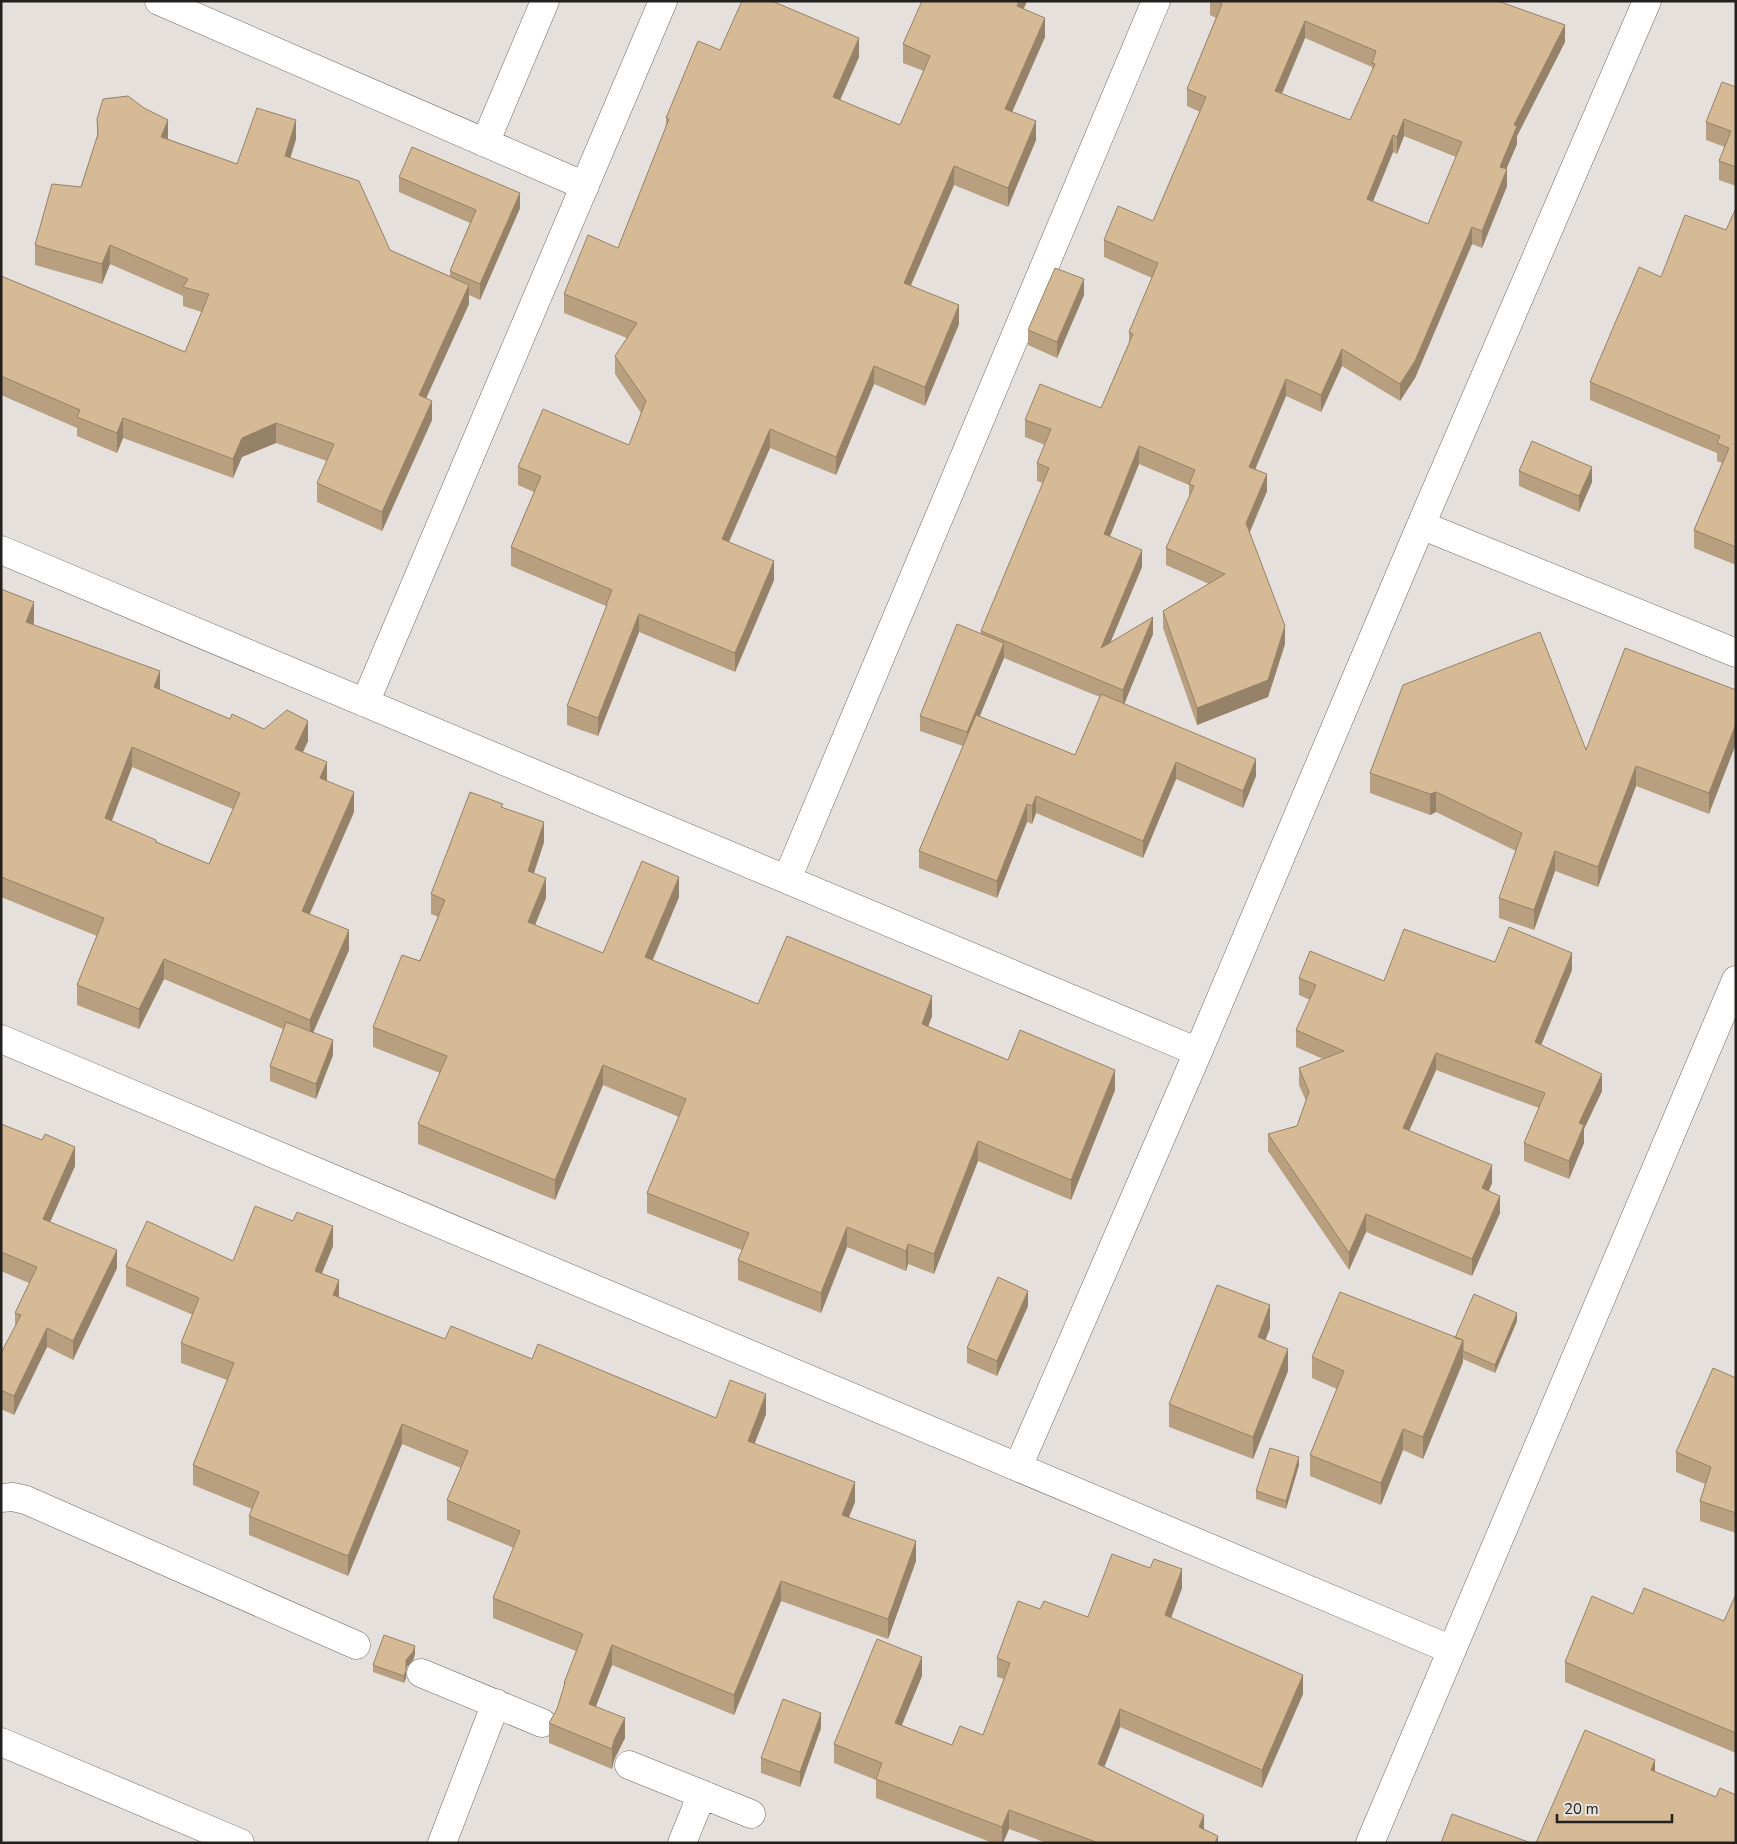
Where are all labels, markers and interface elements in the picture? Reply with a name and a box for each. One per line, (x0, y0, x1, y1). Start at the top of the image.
scale bar (1557, 1792, 1672, 1824)
text: 20 m (1564, 1799, 1599, 1819)

